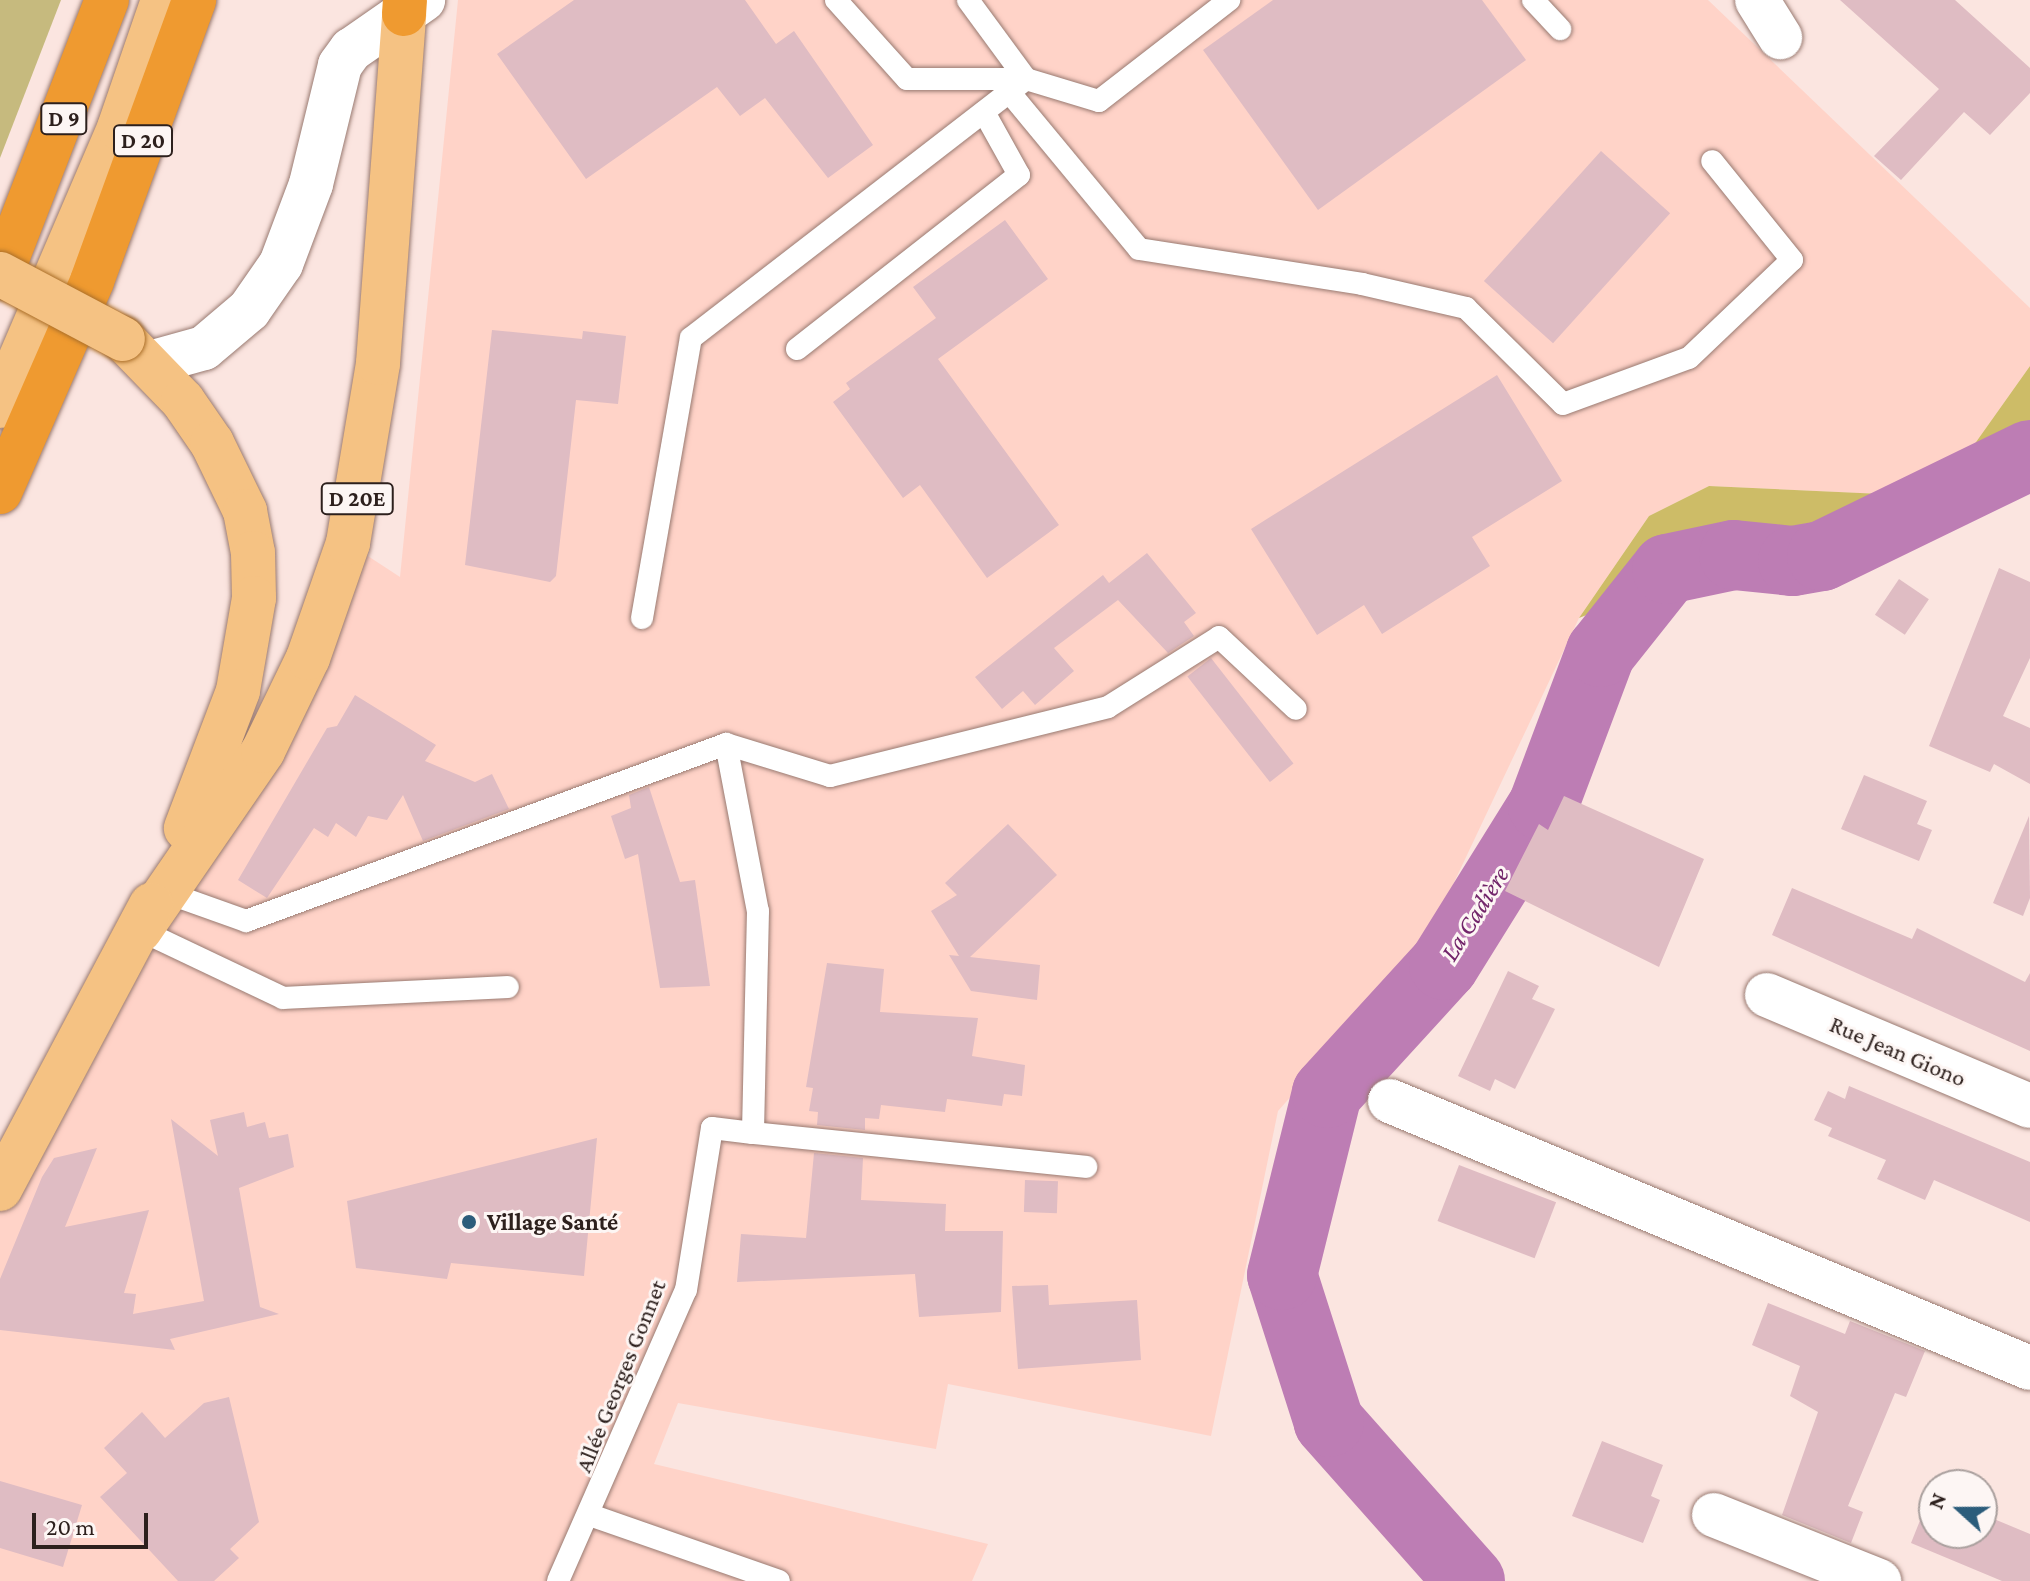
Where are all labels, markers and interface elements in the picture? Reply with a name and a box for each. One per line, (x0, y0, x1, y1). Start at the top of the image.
road number: D 9 (40, 101, 88, 137)
road number: D 20 (113, 123, 173, 159)
road number: D 20E (319, 481, 395, 517)
water label: La Cadière (1434, 861, 1516, 967)
street label: Rue Jean Giono (1826, 1009, 1970, 1093)
place label: Village Santé (487, 1208, 618, 1236)
marker: Village Santé (458, 1211, 480, 1233)
street label: Allée Georges Gonnet (568, 1276, 672, 1476)
north arrow (1918, 1469, 1998, 1549)
text: N (1923, 1489, 1951, 1512)
scale bar (36, 1497, 152, 1547)
text: 20 m (46, 1513, 95, 1540)

